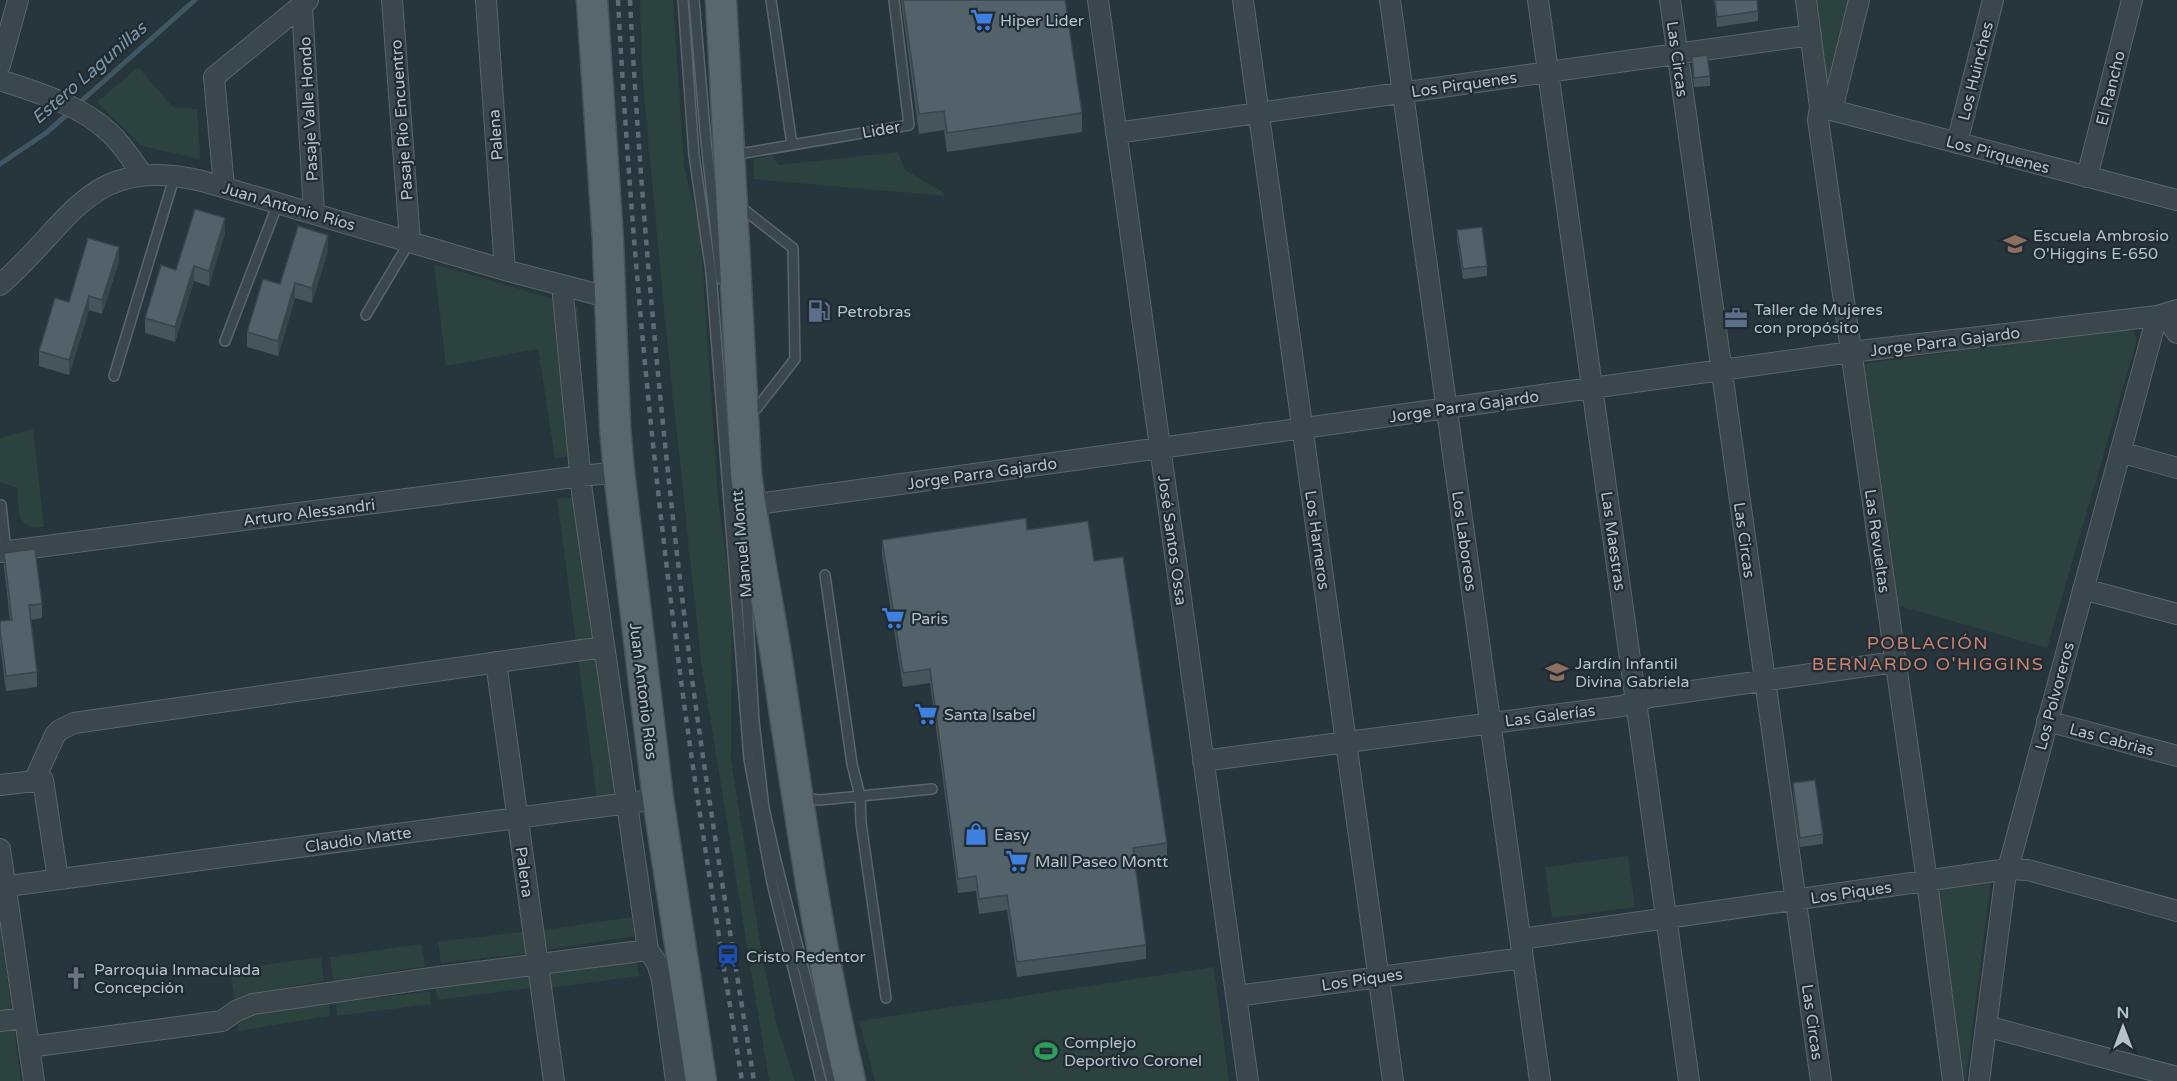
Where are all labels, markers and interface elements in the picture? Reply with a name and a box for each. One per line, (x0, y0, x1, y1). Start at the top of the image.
supermarket icon: Hiper Lider (969, 7, 995, 33)
place label: Hiper Lider (1000, 11, 1085, 31)
water label: Estero Lagunillas (27, 16, 152, 129)
street label: Las Circas (1662, 20, 1692, 98)
street label: Los Huinches (1954, 20, 1998, 123)
street label: Pasaje Valle Hondo (295, 36, 323, 182)
street label: Pasaje Río Encuentro (386, 39, 418, 201)
street label: El Rancho (2092, 49, 2130, 128)
street label: Los Pirquenes (1410, 68, 1518, 102)
street label: Palena (484, 109, 508, 161)
street label: Lider (860, 117, 903, 143)
street label: Los Pirquenes (1944, 132, 2052, 178)
street label: Juan Antonio Ríos (220, 178, 358, 236)
place label: Escuela Ambrosio O'Higgins E-650 (2033, 226, 2169, 264)
school or university icon: Escuela Ambrosio O'Higgins E-650 (2002, 231, 2028, 257)
fuel station icon: Petrobras (806, 298, 832, 324)
place label: Taller de Mujeres con propósito (1754, 300, 1883, 338)
place label: Petrobras (837, 302, 911, 322)
office icon: Taller de Mujeres con propósito (1723, 305, 1749, 331)
street label: Jorge Parra Gajardo (1869, 323, 2021, 361)
street label: Jorge Parra Gajardo (1388, 387, 1540, 427)
street label: Jorge Parra Gajardo (906, 454, 1058, 494)
street label: José Santos Ossa (1153, 474, 1191, 607)
street label: Las Revueltas (1860, 488, 1894, 594)
street label: Manuel Montt (727, 489, 757, 598)
street label: Los Harneros (1300, 489, 1334, 591)
street label: Los Laboreos (1447, 490, 1481, 593)
street label: Las Maestras (1596, 490, 1630, 592)
street label: Arturo Alessandri (242, 495, 376, 531)
street label: Las Circas (1729, 501, 1759, 579)
supermarket icon: Paris (880, 605, 906, 631)
place label: Paris (911, 609, 948, 629)
street label: Juan Antonio Ríos (625, 622, 661, 761)
district label: POBLACIÓN BERNARDO O'HIGGINS (1812, 632, 2044, 675)
street label: Los Polvoreros (2031, 640, 2079, 753)
place label: Jardín Infantil Divina Gabriela (1575, 654, 1690, 692)
school or university icon: Jardín Infantil Divina Gabriela (1544, 659, 1570, 685)
supermarket icon: Santa Isabel (913, 701, 939, 727)
street label: Las Galerías (1504, 701, 1596, 731)
place label: Santa Isabel (944, 705, 1036, 725)
street label: Las Cabrias (2067, 719, 2156, 761)
shop icon: Easy (963, 821, 989, 847)
street label: Claudio Matte (304, 823, 413, 857)
place label: Easy (994, 825, 1030, 845)
street label: Palena (511, 845, 537, 899)
supermarket icon: Mall Paseo Montt (1004, 848, 1030, 874)
place label: Mall Paseo Montt (1035, 852, 1168, 872)
street label: Los Piques (1809, 877, 1893, 909)
station icon: Cristo Redentor (715, 943, 741, 969)
place label: Cristo Redentor (746, 947, 867, 967)
place label: Parroquia Inmaculada Concepción (94, 960, 260, 998)
street label: Los Piques (1320, 964, 1404, 996)
church icon: Parroquia Inmaculada Concepción (63, 965, 89, 991)
street label: Las Circas (1797, 983, 1827, 1061)
north arrow (2093, 997, 2153, 1057)
text: N (2117, 1003, 2129, 1023)
place label: Complejo Deportivo Coronel (1064, 1033, 1202, 1071)
sports icon: Complejo Deportivo Coronel (1033, 1038, 1059, 1064)

